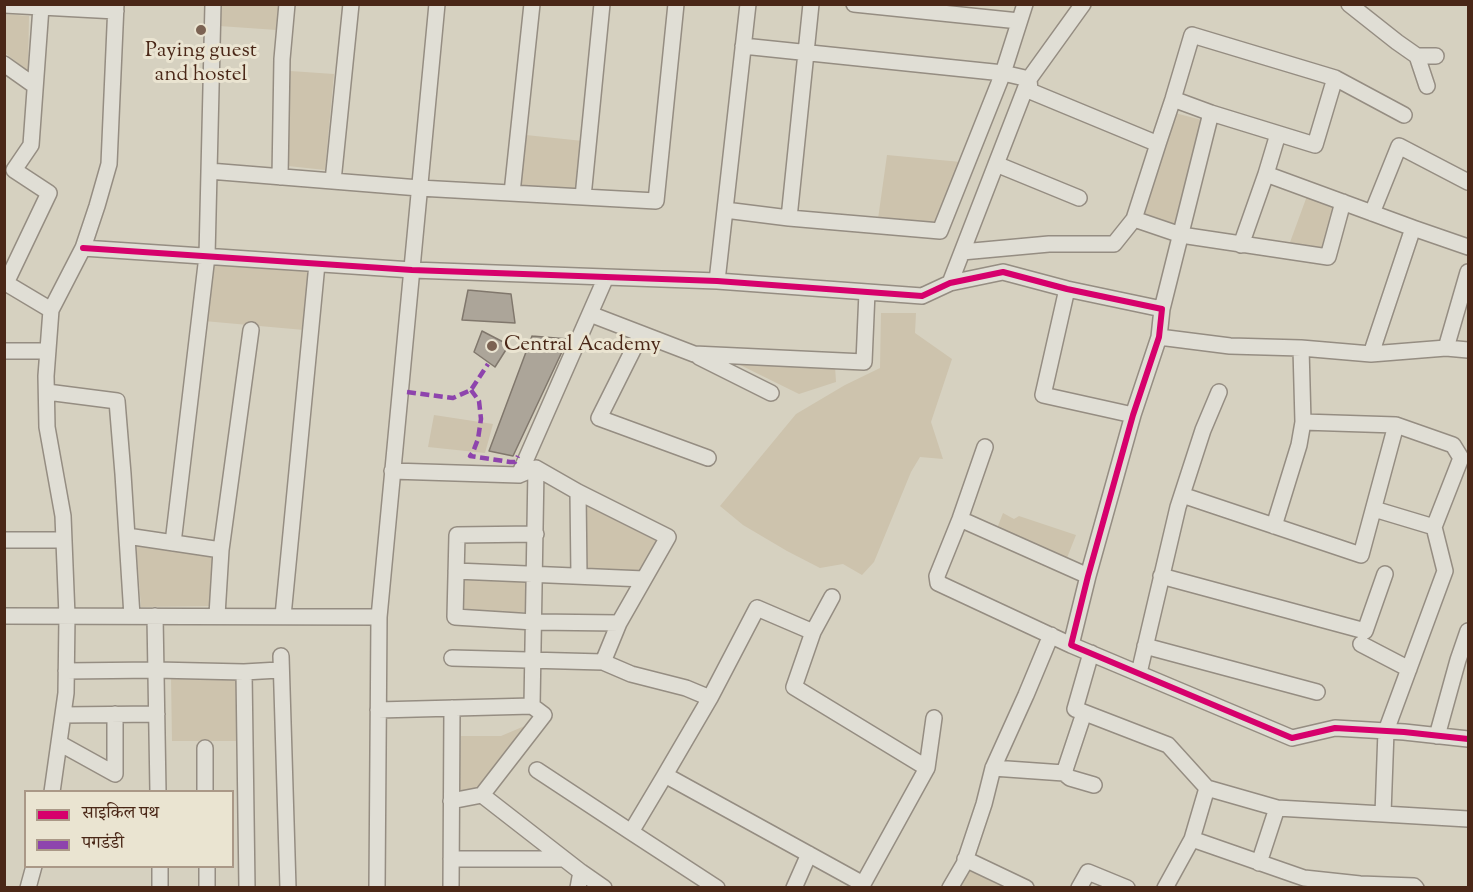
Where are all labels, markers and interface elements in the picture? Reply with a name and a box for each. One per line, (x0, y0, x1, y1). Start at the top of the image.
marker: Paying guest and hostel (194, 23, 208, 37)
place label: Paying guest and hostel (145, 39, 257, 89)
place label: Central Academy (504, 333, 661, 359)
marker: Central Academy (485, 339, 499, 353)
legend (24, 790, 234, 868)
text: साइकिल पथ (82, 801, 159, 827)
text: पगडंडी (82, 831, 124, 857)

